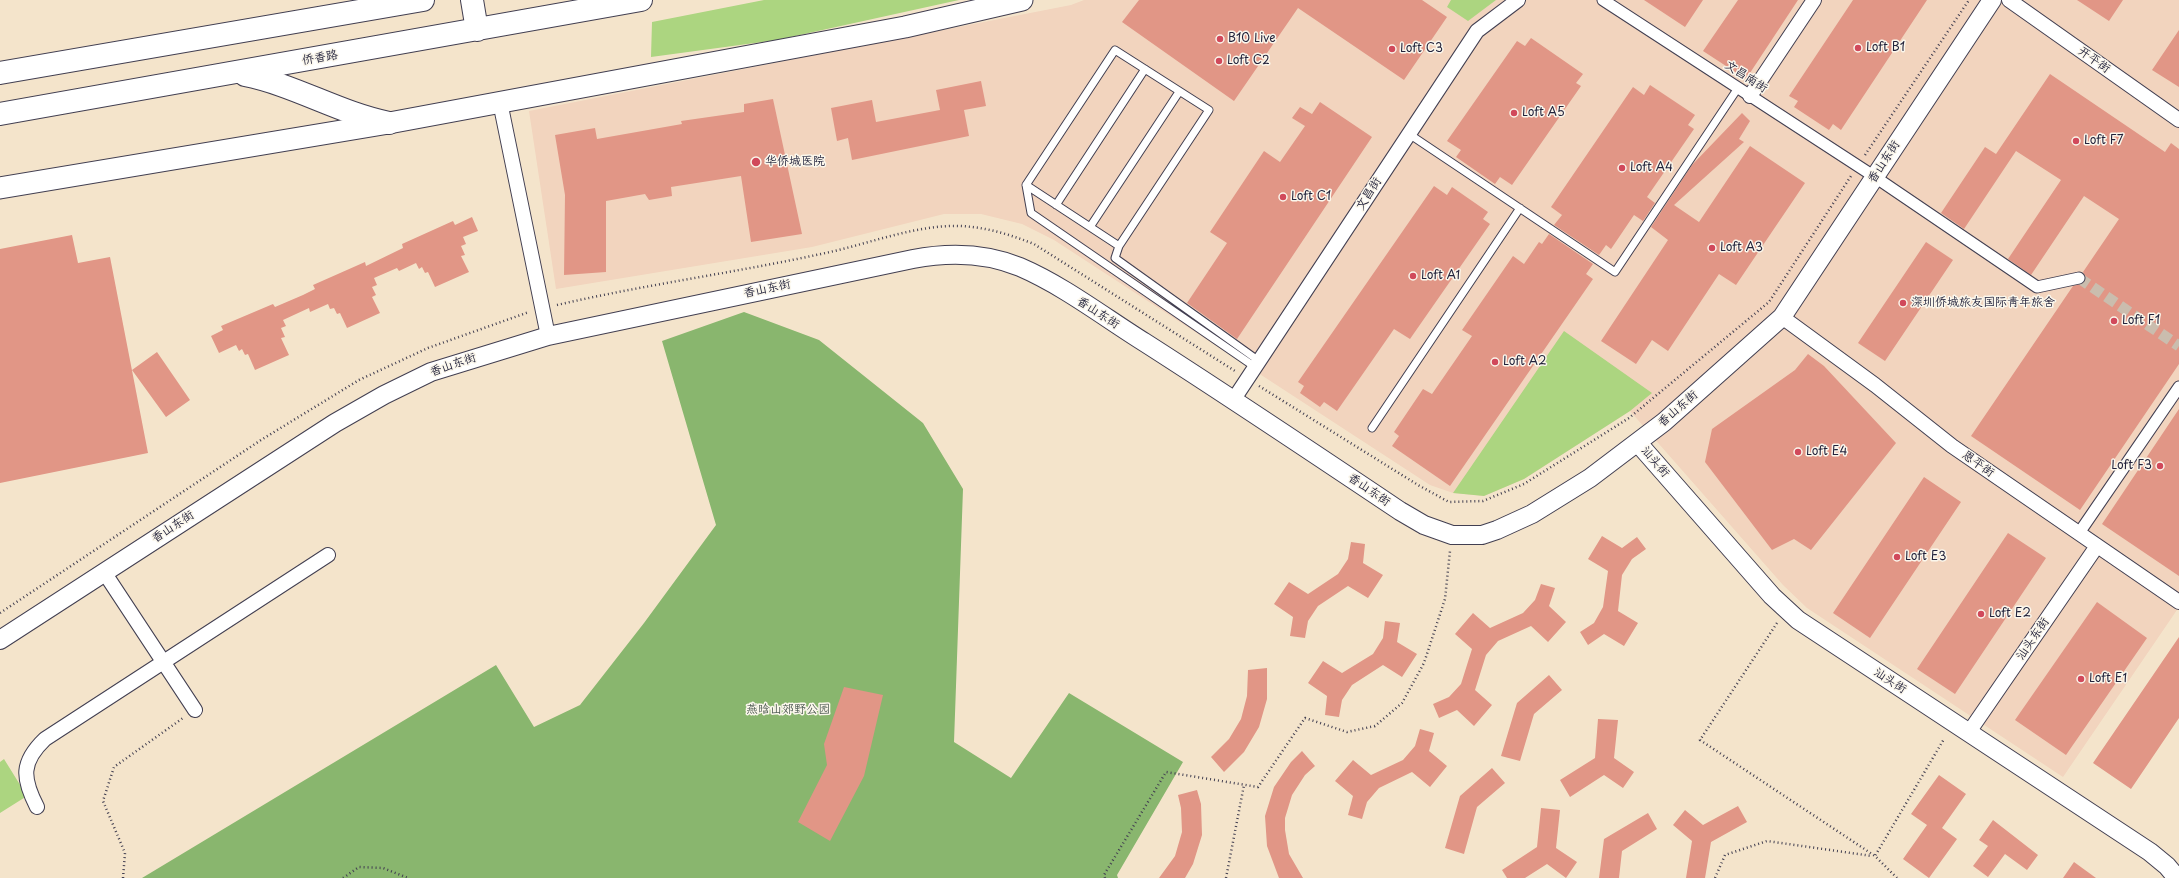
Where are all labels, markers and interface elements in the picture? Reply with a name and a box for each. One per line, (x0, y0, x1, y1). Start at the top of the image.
place label: B10 Live (1228, 32, 1276, 46)
marker: B10 Live (1215, 34, 1225, 44)
place label: Loft B1 (1866, 41, 1905, 55)
place label: Loft C3 (1400, 42, 1443, 56)
marker: Loft B1 (1853, 43, 1863, 53)
marker: Loft C3 (1387, 44, 1397, 54)
street label: 开平街 (2075, 44, 2113, 76)
street label: 侨香路 (301, 48, 339, 68)
place label: Loft C2 (1227, 54, 1270, 68)
marker: Loft C2 (1214, 56, 1224, 66)
street label: 文昌南街 (1722, 58, 1770, 96)
place label: Loft A5 (1522, 106, 1565, 120)
marker: Loft A5 (1509, 108, 1519, 118)
place label: Loft F7 (2084, 134, 2123, 148)
marker: Loft F7 (2071, 136, 2081, 146)
street label: 香山东街 (1865, 138, 1903, 186)
place label: 华侨城医院 (765, 155, 825, 169)
marker: 华侨城医院 (750, 156, 762, 168)
place label: Loft A4 (1630, 161, 1673, 175)
marker: Loft A4 (1617, 163, 1627, 173)
street label: 文昌街 (1353, 175, 1385, 213)
place label: Loft C1 (1291, 190, 1331, 204)
marker: Loft C1 (1278, 192, 1288, 202)
place label: Loft A3 (1720, 241, 1763, 255)
marker: Loft A3 (1707, 243, 1717, 253)
place label: Loft A1 (1421, 269, 1460, 283)
marker: Loft A1 (1408, 271, 1418, 281)
street label: 香山东街 (742, 277, 792, 301)
street label: 香山东街 (1074, 294, 1122, 332)
place label: 深圳侨城旅友国际青年旅舍 (1911, 296, 2055, 310)
marker: 深圳侨城旅友国际青年旅舍 (1898, 298, 1908, 308)
place label: Loft F1 (2122, 314, 2160, 328)
marker: Loft F1 (2109, 316, 2119, 326)
street label: 香山东街 (428, 350, 478, 380)
place label: Loft A2 (1503, 355, 1547, 369)
marker: Loft A2 (1490, 357, 1500, 367)
street label: 香山东街 (1655, 388, 1701, 430)
street label: 汕头街 (1638, 444, 1672, 480)
place label: Loft E4 (1806, 445, 1847, 459)
marker: Loft E4 (1793, 447, 1803, 457)
street label: 恩平街 (1959, 448, 1997, 480)
place label: Loft F3 (2111, 459, 2152, 473)
marker: Loft F3 (2155, 461, 2165, 471)
street label: 香山东街 (1345, 471, 1393, 509)
street label: 香山东街 (149, 508, 197, 546)
place label: Loft E3 (1905, 550, 1946, 564)
marker: Loft E3 (1892, 552, 1902, 562)
place label: Loft E2 (1989, 607, 2031, 621)
marker: Loft E2 (1976, 609, 1986, 619)
street label: 汕头东街 (2014, 615, 2052, 663)
street label: 汕头街 (1871, 665, 1909, 697)
place label: Loft E1 (2089, 672, 2127, 686)
marker: Loft E1 (2076, 674, 2086, 684)
park label: 燕晗山郊野公园 (746, 703, 830, 717)

